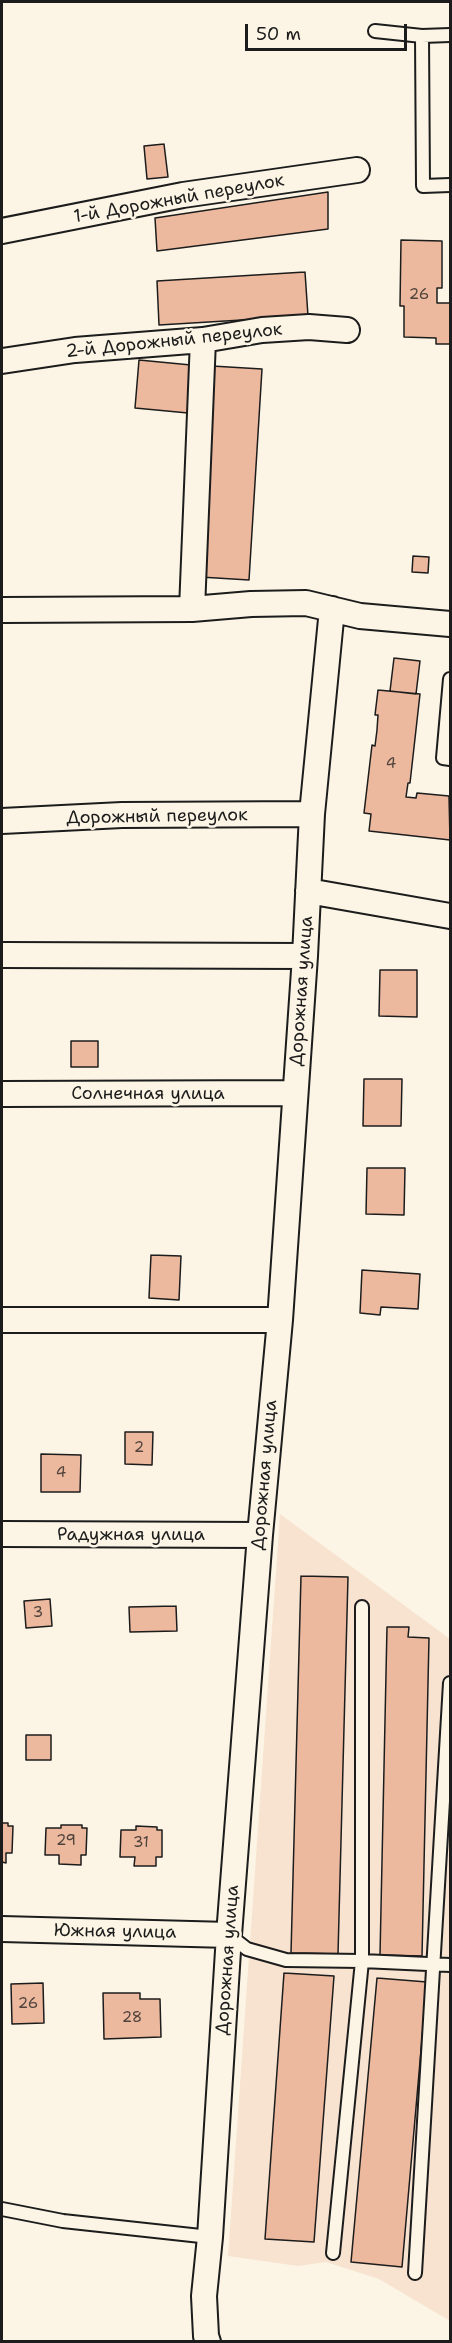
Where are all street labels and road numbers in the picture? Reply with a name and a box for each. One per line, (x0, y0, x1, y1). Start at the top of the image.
street label: 1-й Дорожный переулок (72, 170, 286, 228)
street label: 2-й Дорожный переулок (65, 319, 283, 363)
street label: Дорожный переулок (66, 805, 248, 829)
street label: Дорожная улица (286, 915, 318, 1067)
street label: Солнечная улица (71, 1083, 225, 1105)
street label: Дорожная улица (248, 1399, 282, 1551)
street label: Радужная улица (57, 1524, 205, 1546)
street label: Дорожная улица (212, 1884, 244, 2036)
street label: Южная улица (54, 1920, 176, 1944)

